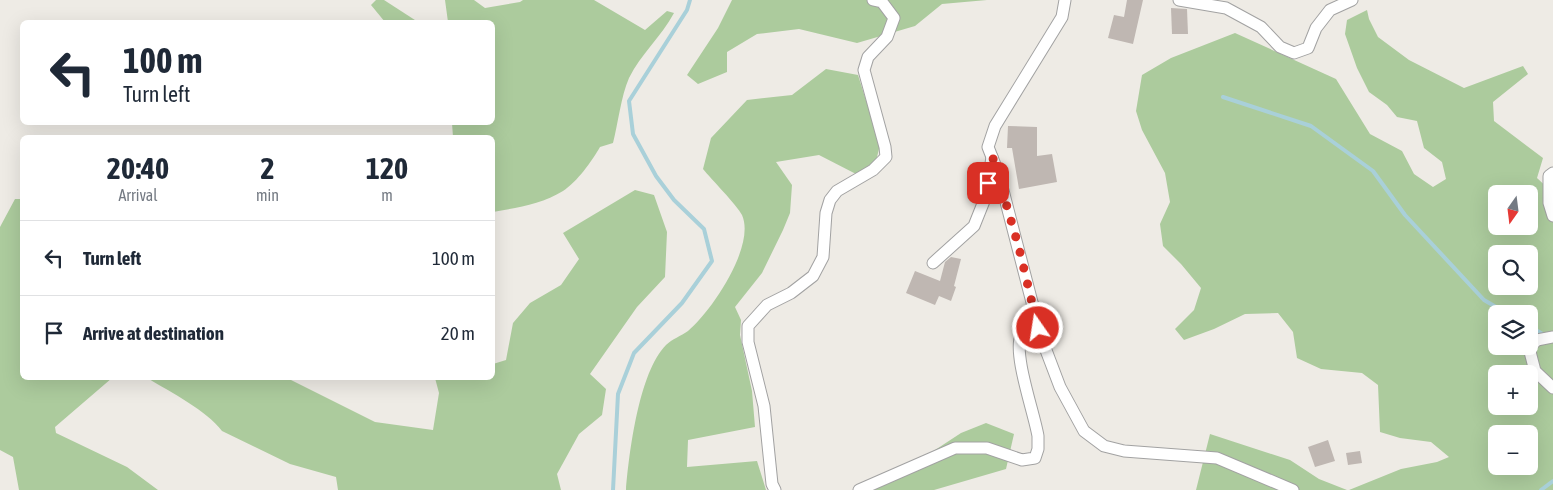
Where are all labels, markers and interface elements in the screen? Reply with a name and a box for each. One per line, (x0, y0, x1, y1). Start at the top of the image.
icon: left (40, 40, 105, 105)
text: 100 m (123, 40, 202, 80)
text: Turn left (123, 81, 190, 107)
text: 20:40 (107, 151, 169, 185)
text: 2 (260, 151, 275, 185)
text: 120 (366, 151, 408, 185)
pin (967, 162, 1009, 204)
icon: arrive (974, 169, 1002, 197)
north arrow (1488, 185, 1538, 235)
map controls (1488, 185, 1538, 475)
text: Arrival (118, 186, 158, 204)
text: min (256, 186, 279, 204)
text: m (381, 186, 393, 204)
icon: left (40, 244, 68, 272)
button: search (1488, 245, 1538, 295)
text: Turn left (83, 247, 141, 269)
text: 100 m (432, 247, 475, 269)
position arrow (1011, 301, 1063, 353)
button: layers (1488, 305, 1538, 355)
icon: arrive (40, 319, 68, 347)
text: Arrive at destination (83, 322, 224, 344)
text: 20 m (441, 322, 475, 344)
button: + (1488, 365, 1538, 415)
button: − (1488, 425, 1538, 475)

